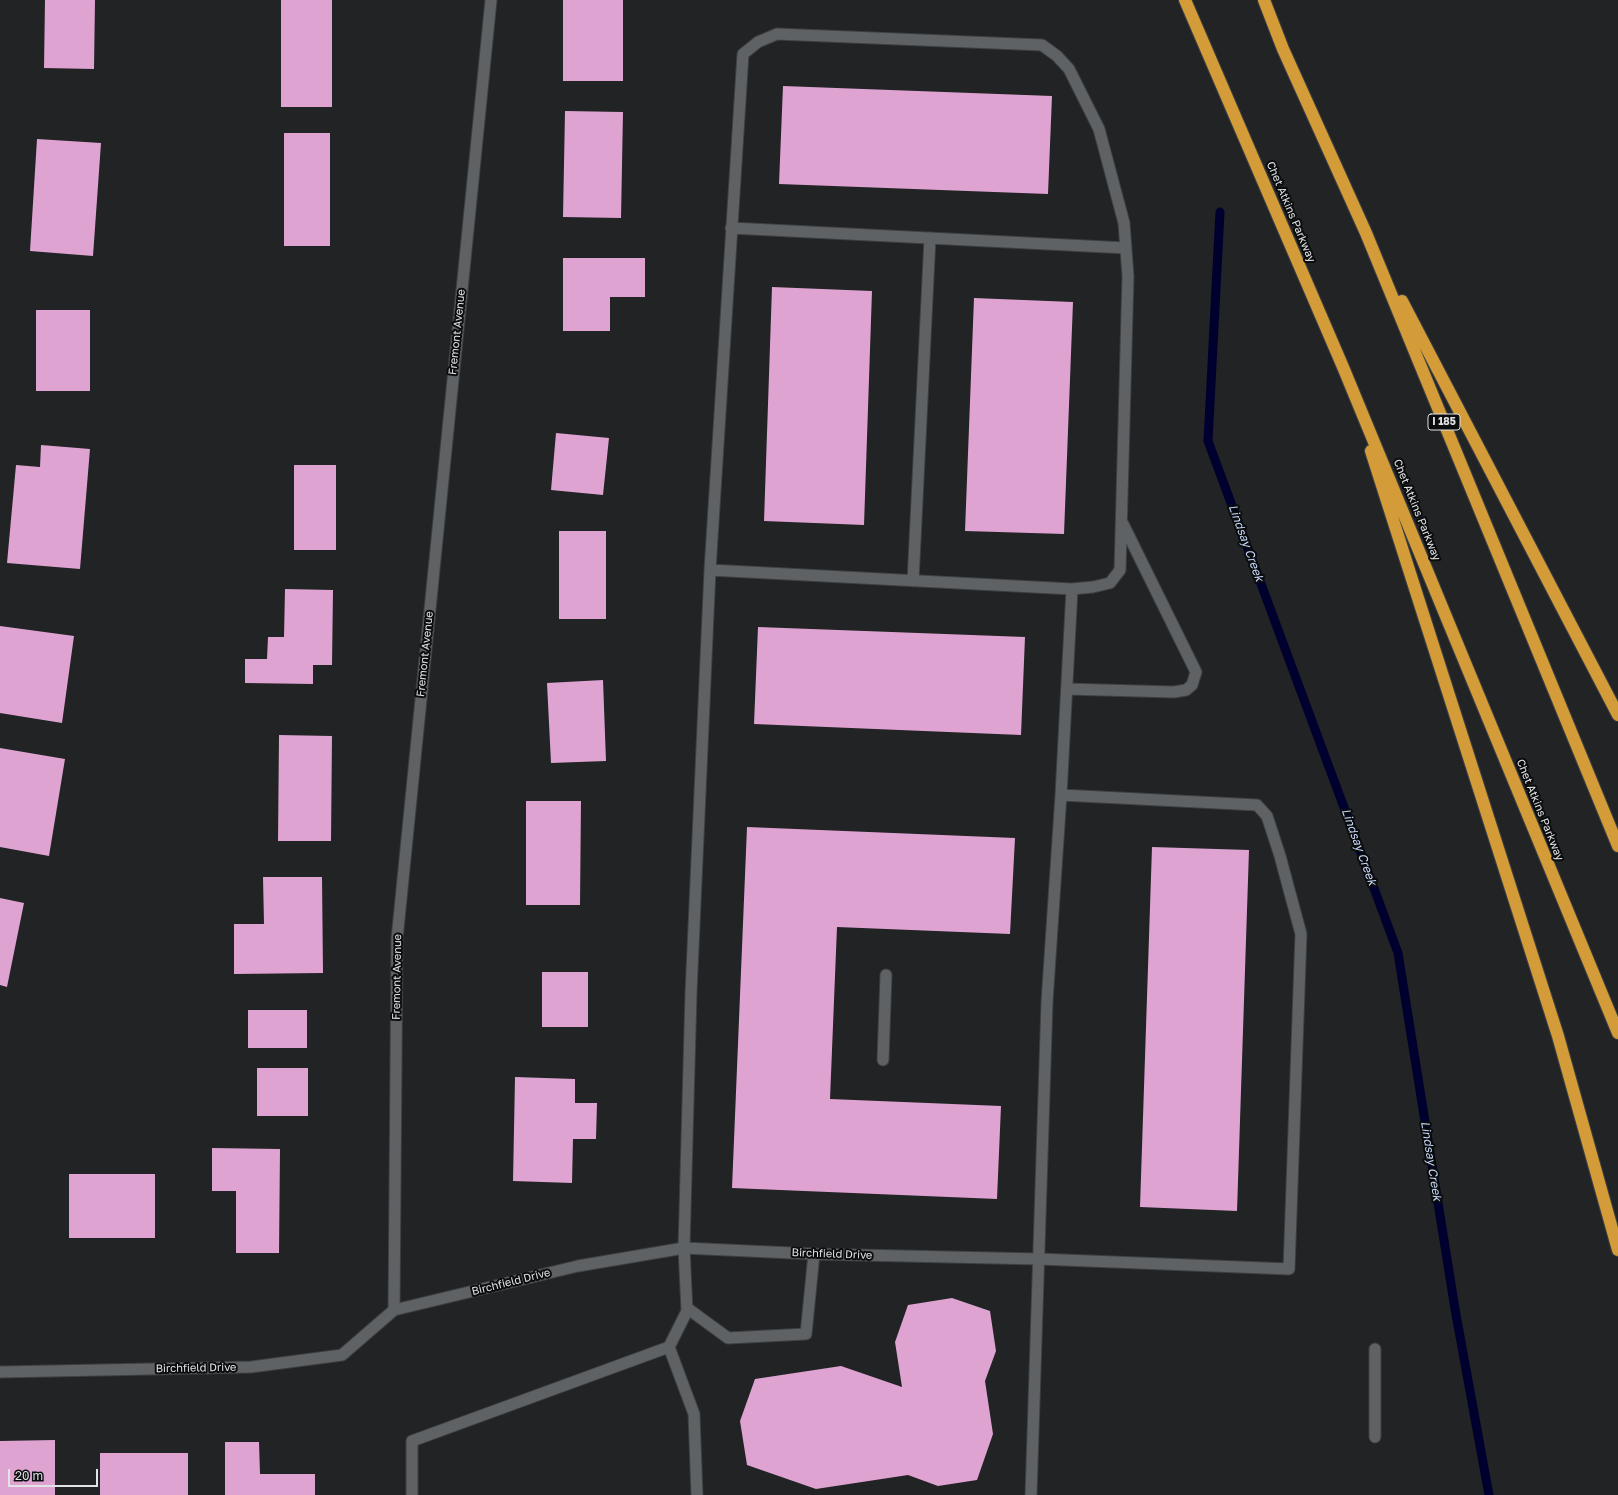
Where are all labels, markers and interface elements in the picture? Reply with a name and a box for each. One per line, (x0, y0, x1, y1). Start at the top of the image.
street label: Chet Atkins Parkway (1264, 160, 1318, 264)
street label: Fremont Avenue (446, 289, 468, 375)
road number: I 185 (1428, 414, 1460, 430)
street label: Chet Atkins Parkway (1391, 457, 1443, 563)
water label: Lindsay Creek (1225, 503, 1267, 583)
street label: Fremont Avenue (414, 611, 436, 697)
street label: Chet Atkins Parkway (1514, 757, 1566, 863)
water label: Lindsay Creek (1338, 807, 1380, 887)
street label: Fremont Avenue (390, 934, 404, 1020)
water label: Lindsay Creek (1418, 1120, 1444, 1202)
street label: Birchfield Drive (791, 1246, 873, 1262)
street label: Birchfield Drive (470, 1266, 552, 1298)
street label: Birchfield Drive (155, 1361, 237, 1375)
scale bar (10, 1461, 100, 1487)
text: 20 m (15, 1468, 43, 1483)

